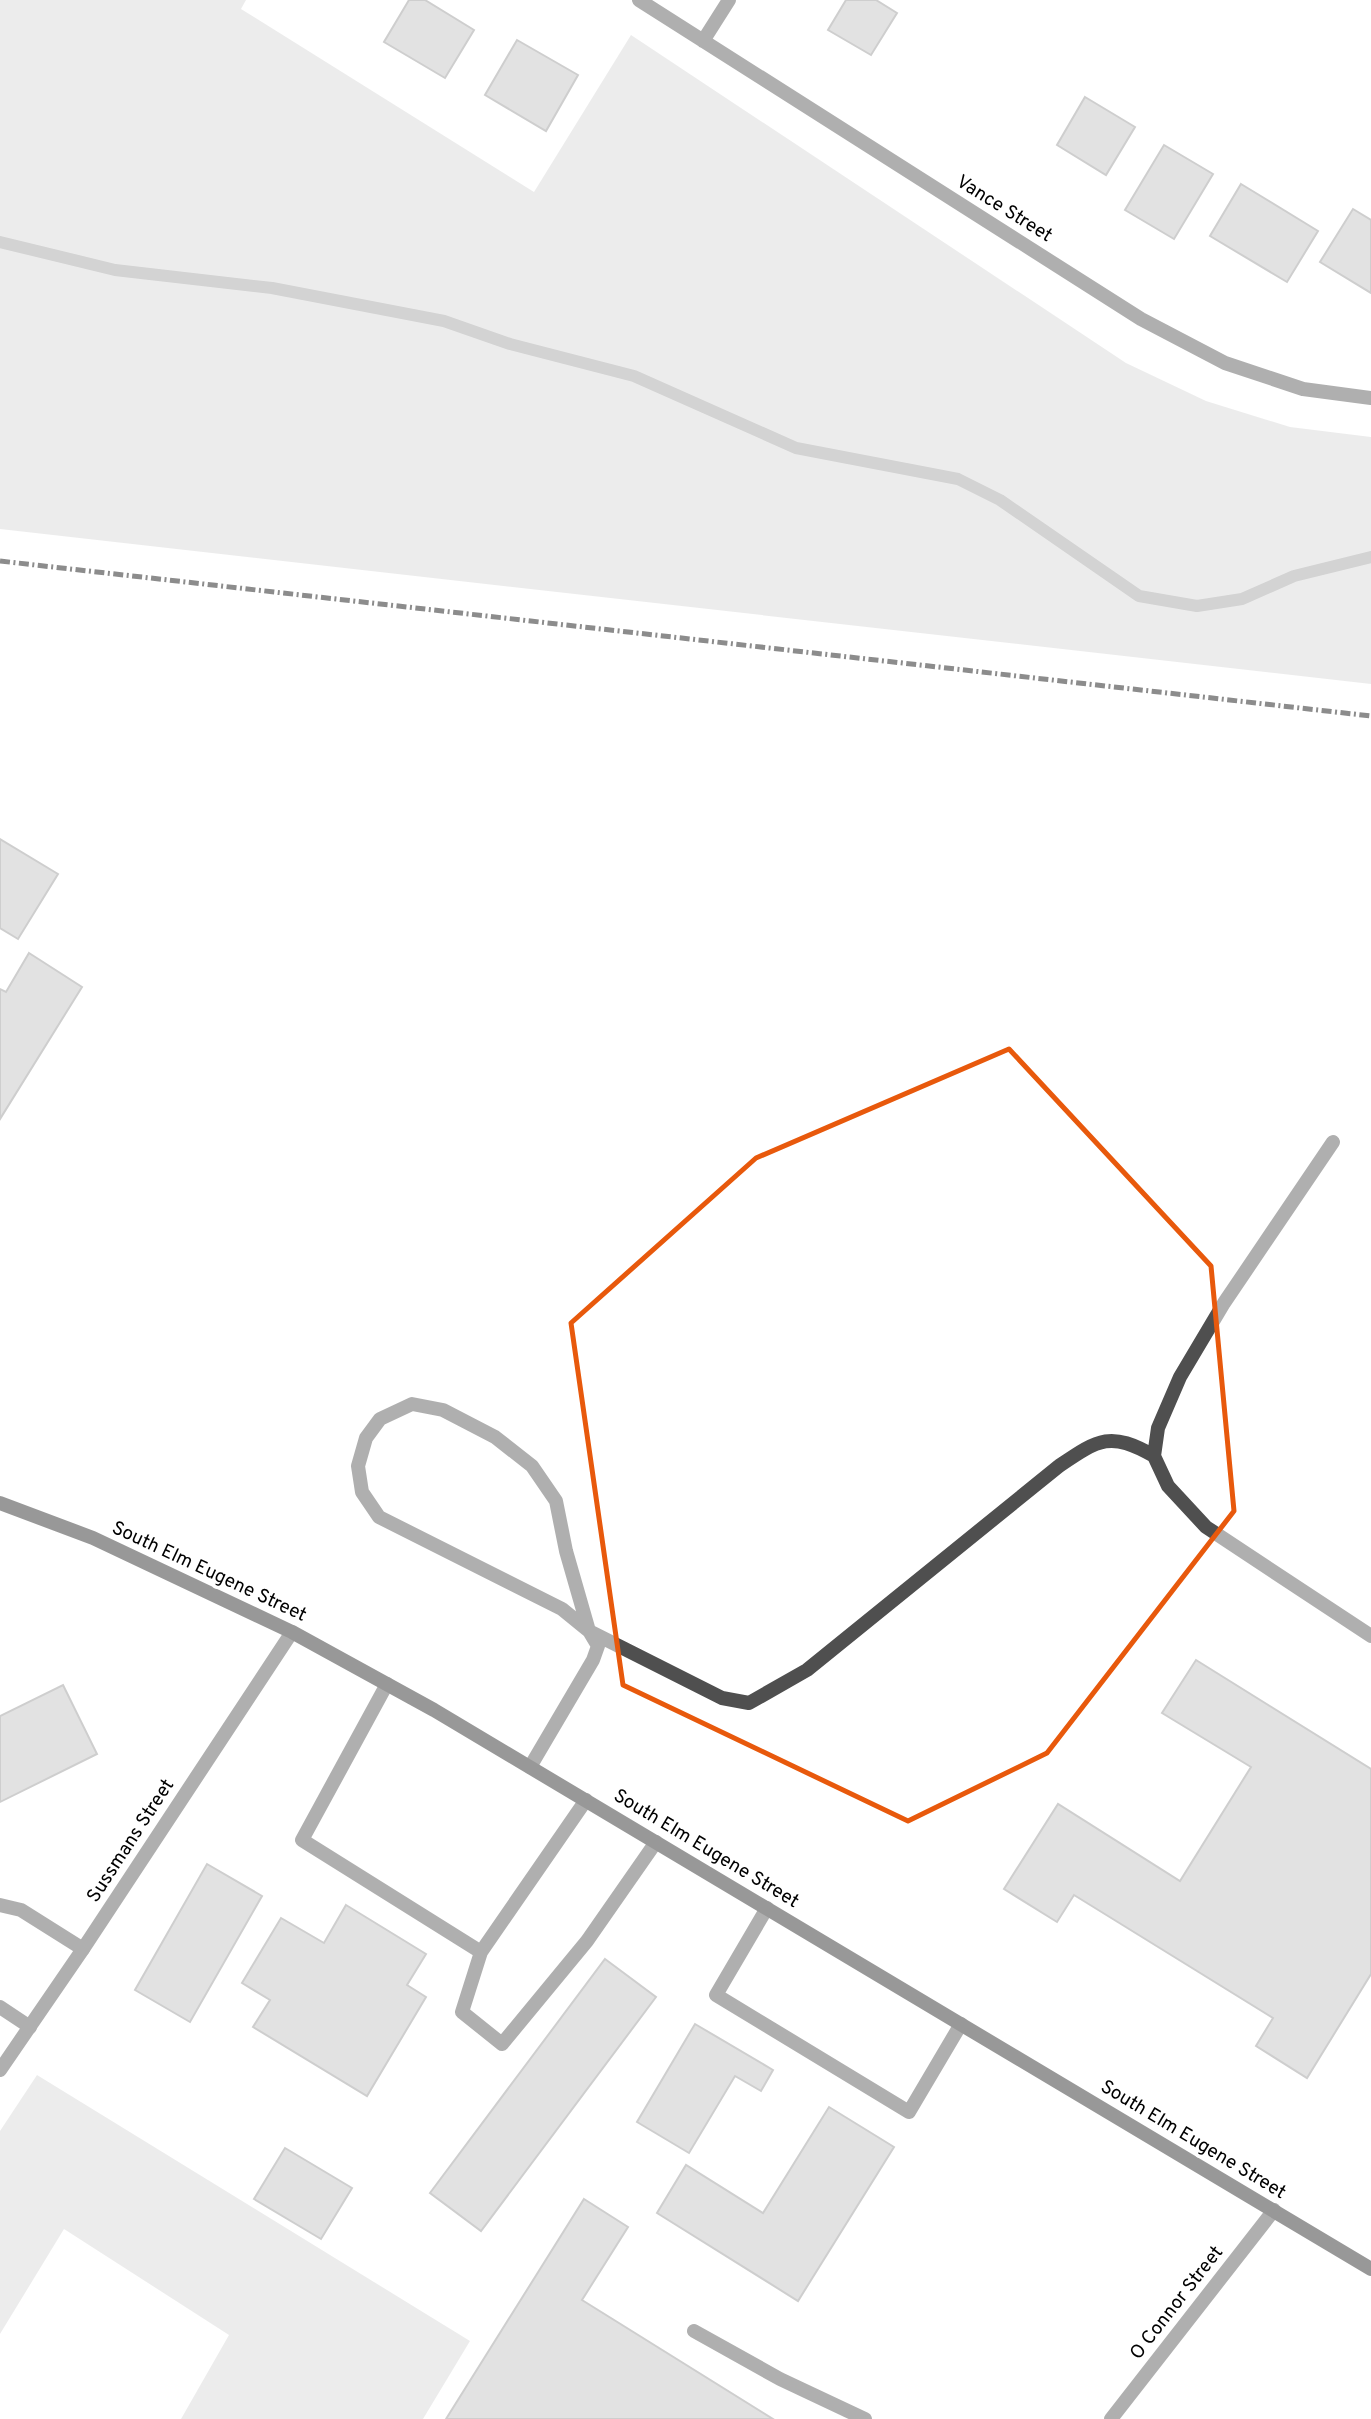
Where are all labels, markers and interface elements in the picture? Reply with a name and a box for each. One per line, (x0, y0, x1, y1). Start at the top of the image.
street label: Vance Street (951, 170, 1057, 248)
street label: South Elm Eugene Street (108, 1516, 310, 1628)
street label: Sussmans Street (82, 1775, 180, 1907)
street label: South Elm Eugene Street (609, 1784, 803, 1914)
street label: South Elm Eugene Street (1096, 2075, 1290, 2205)
street label: O Connor Street (1125, 2241, 1229, 2365)

